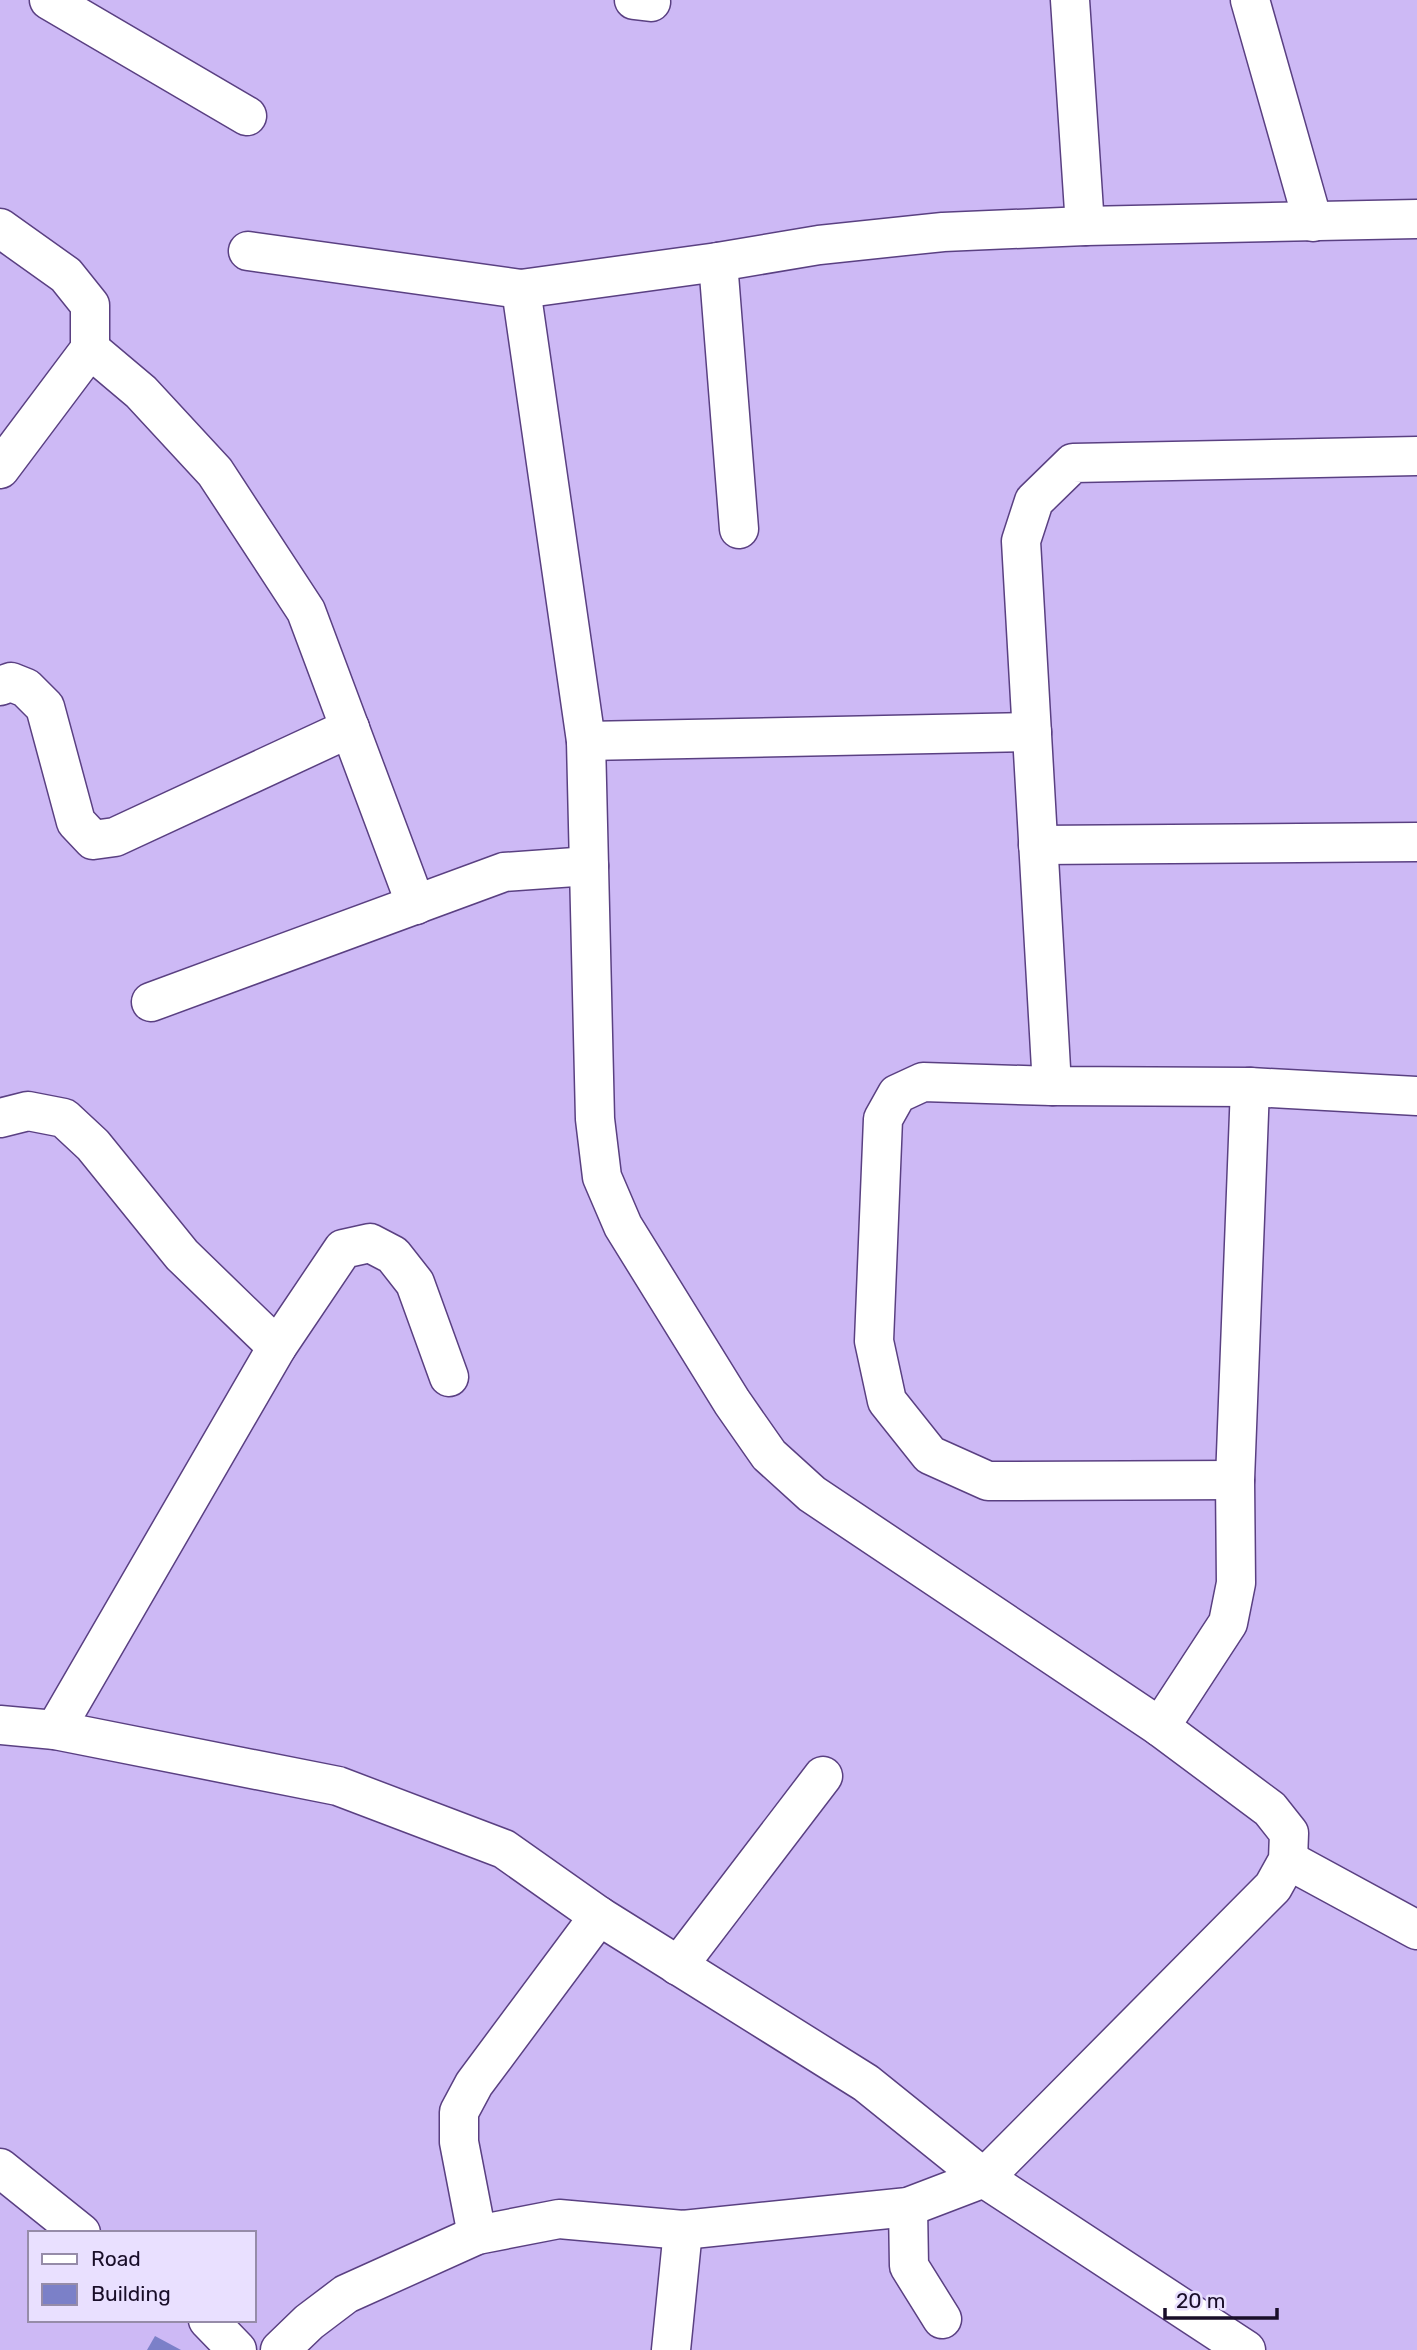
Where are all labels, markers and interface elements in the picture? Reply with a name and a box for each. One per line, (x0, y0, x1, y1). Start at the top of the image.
legend (28, 2231, 256, 2322)
text: Road (91, 2246, 141, 2271)
scale bar (1165, 2276, 1277, 2320)
text: Building (91, 2281, 171, 2306)
text: 20 m (1176, 2288, 1225, 2313)

